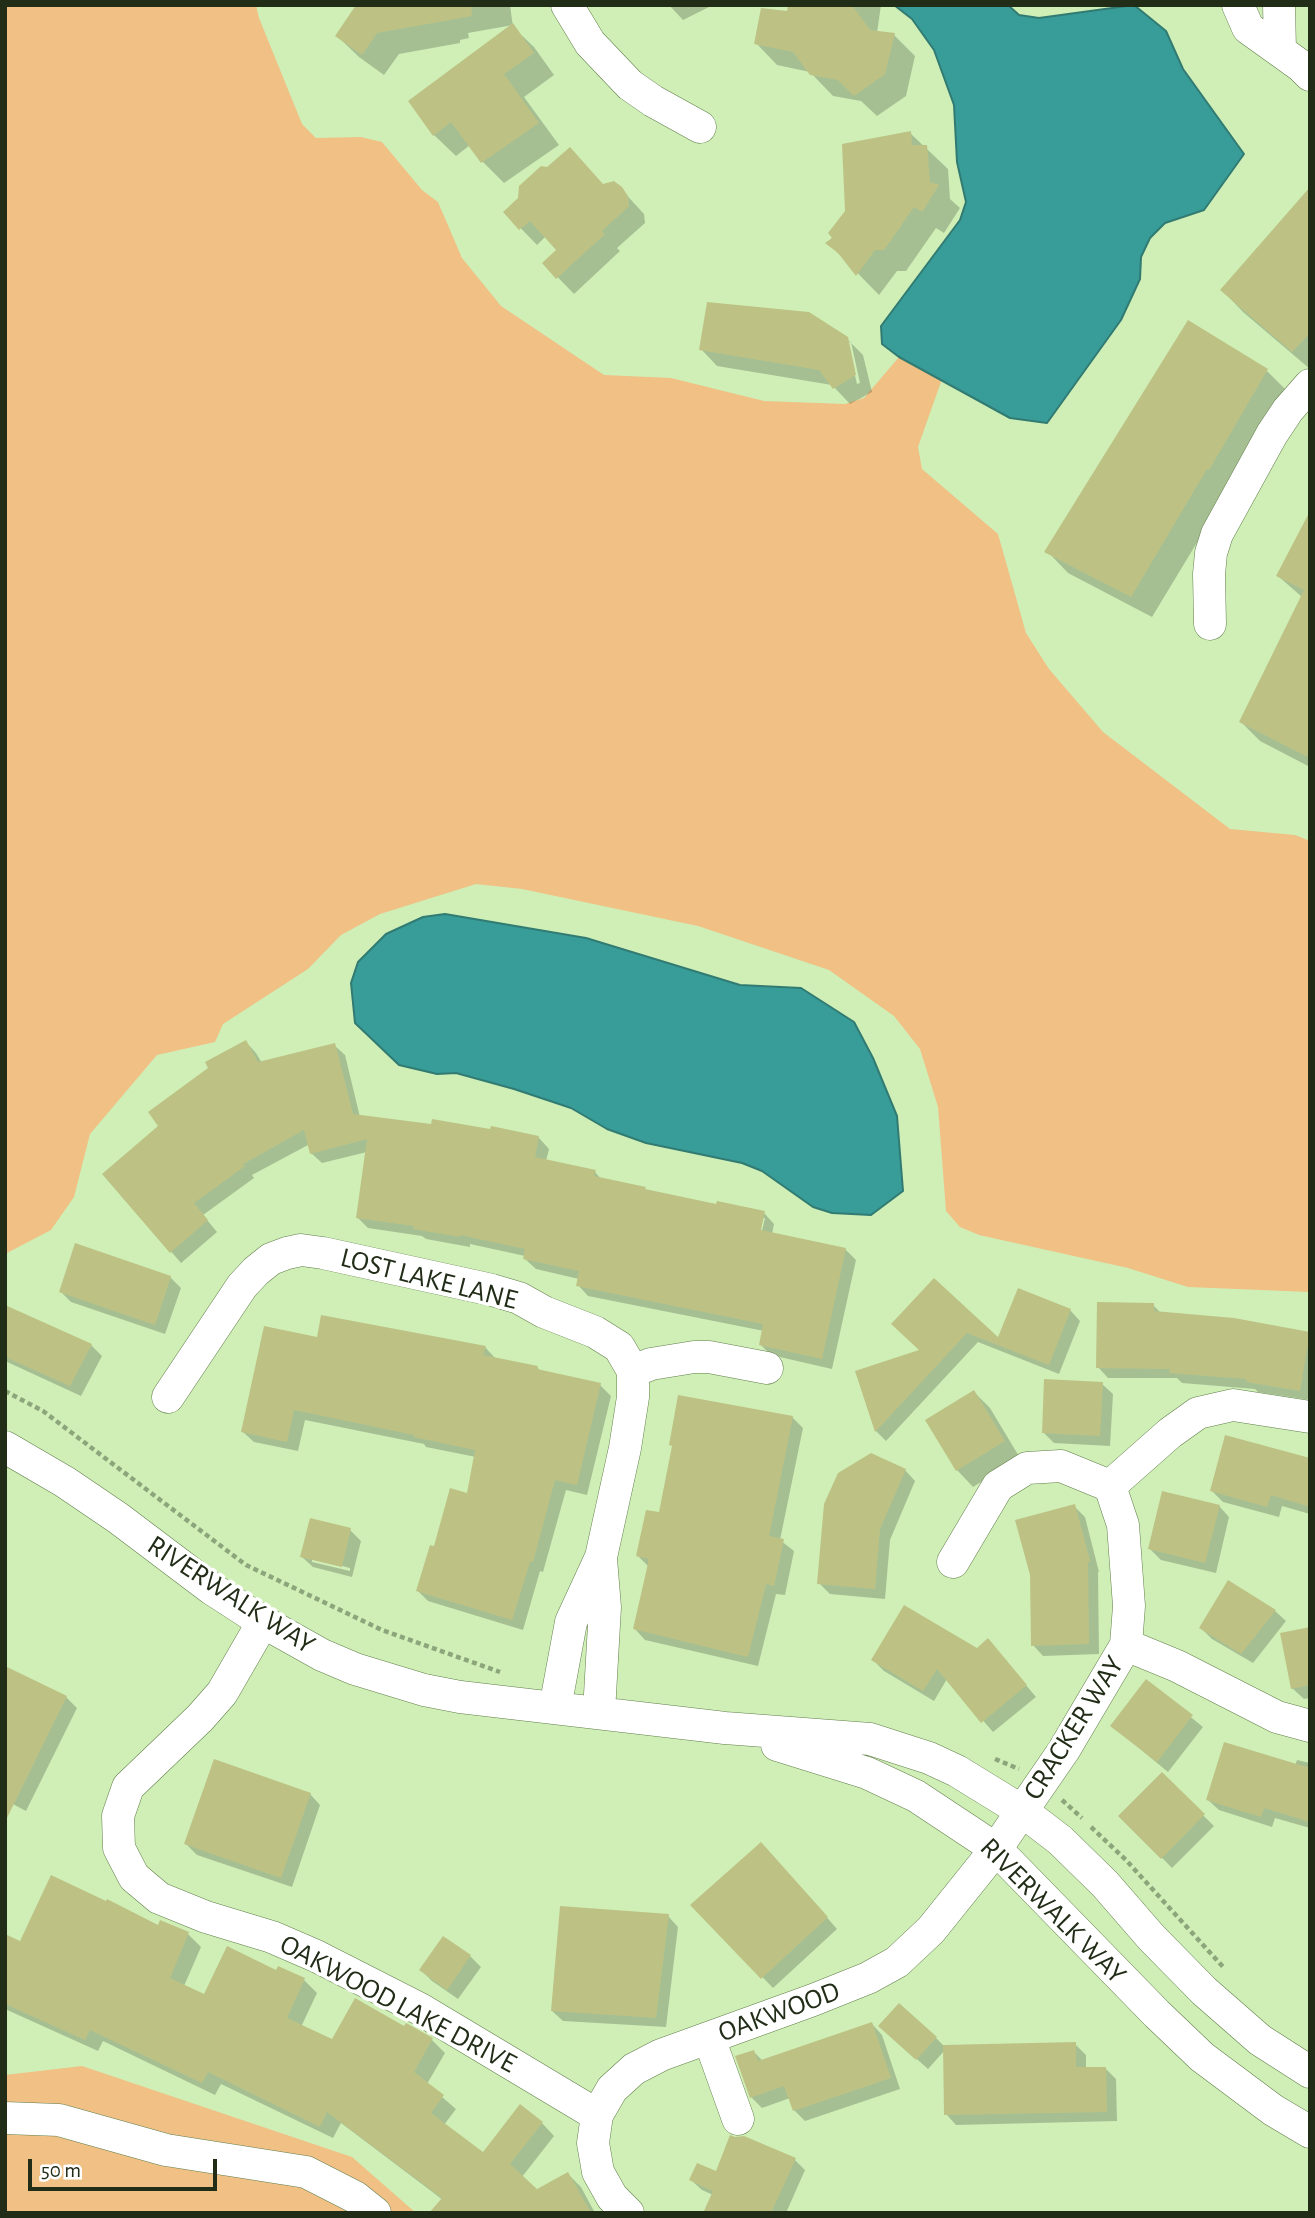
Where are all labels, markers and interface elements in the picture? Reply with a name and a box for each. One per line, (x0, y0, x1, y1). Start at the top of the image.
street label: LOST LAKE LANE (337, 1241, 521, 1317)
street label: RIVERWALK WAY (141, 1528, 321, 1662)
street label: CRACKER WAY (1016, 1650, 1132, 1806)
street label: RIVERWALK WAY (973, 1831, 1133, 1991)
street label: OAKWOOD LAKE DRIVE (274, 1927, 522, 2081)
street label: OAKWOOD (714, 1974, 844, 2050)
scale bar (32, 2144, 220, 2188)
text: 50 m (41, 2160, 81, 2181)

